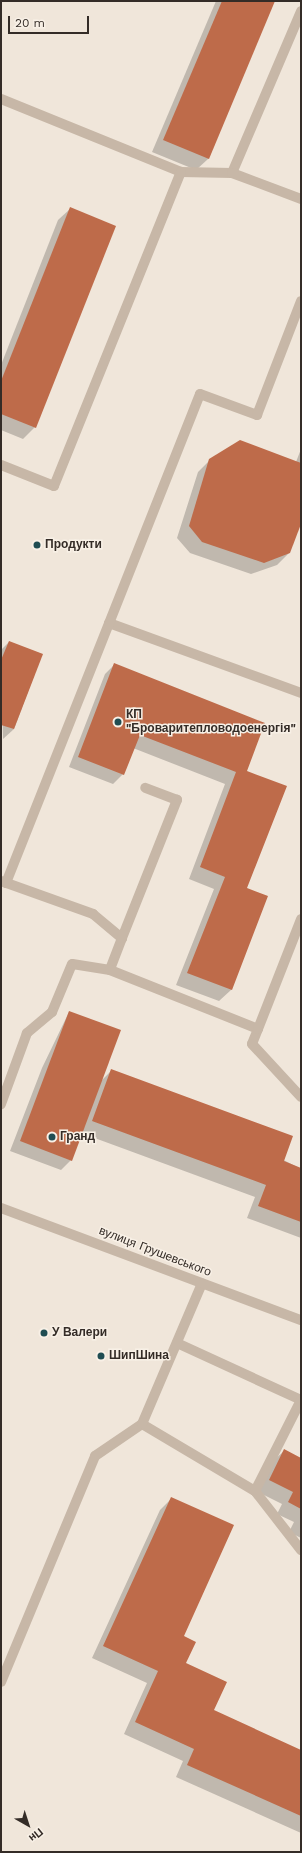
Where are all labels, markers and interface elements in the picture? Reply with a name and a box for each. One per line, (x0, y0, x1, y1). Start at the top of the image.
scale bar (10, 8, 91, 34)
text: 20 m (15, 16, 45, 30)
place label: Продукти (45, 538, 102, 552)
marker: Продукти (32, 540, 42, 550)
place label: КП "Броваритепловодоенергія" (126, 708, 296, 736)
marker: КП "Броваритепловодоенергія" (113, 717, 123, 727)
place label: Гранд (60, 1130, 95, 1144)
marker: Гранд (47, 1132, 57, 1142)
street label: вулиця Грушевського (97, 1224, 213, 1280)
place label: У Валери (52, 1326, 107, 1340)
marker: У Валери (39, 1328, 49, 1338)
place label: ШипШина (109, 1349, 169, 1363)
marker: ШипШина (96, 1351, 106, 1361)
north arrow (8, 1805, 48, 1845)
text: Пн (26, 1825, 46, 1844)

